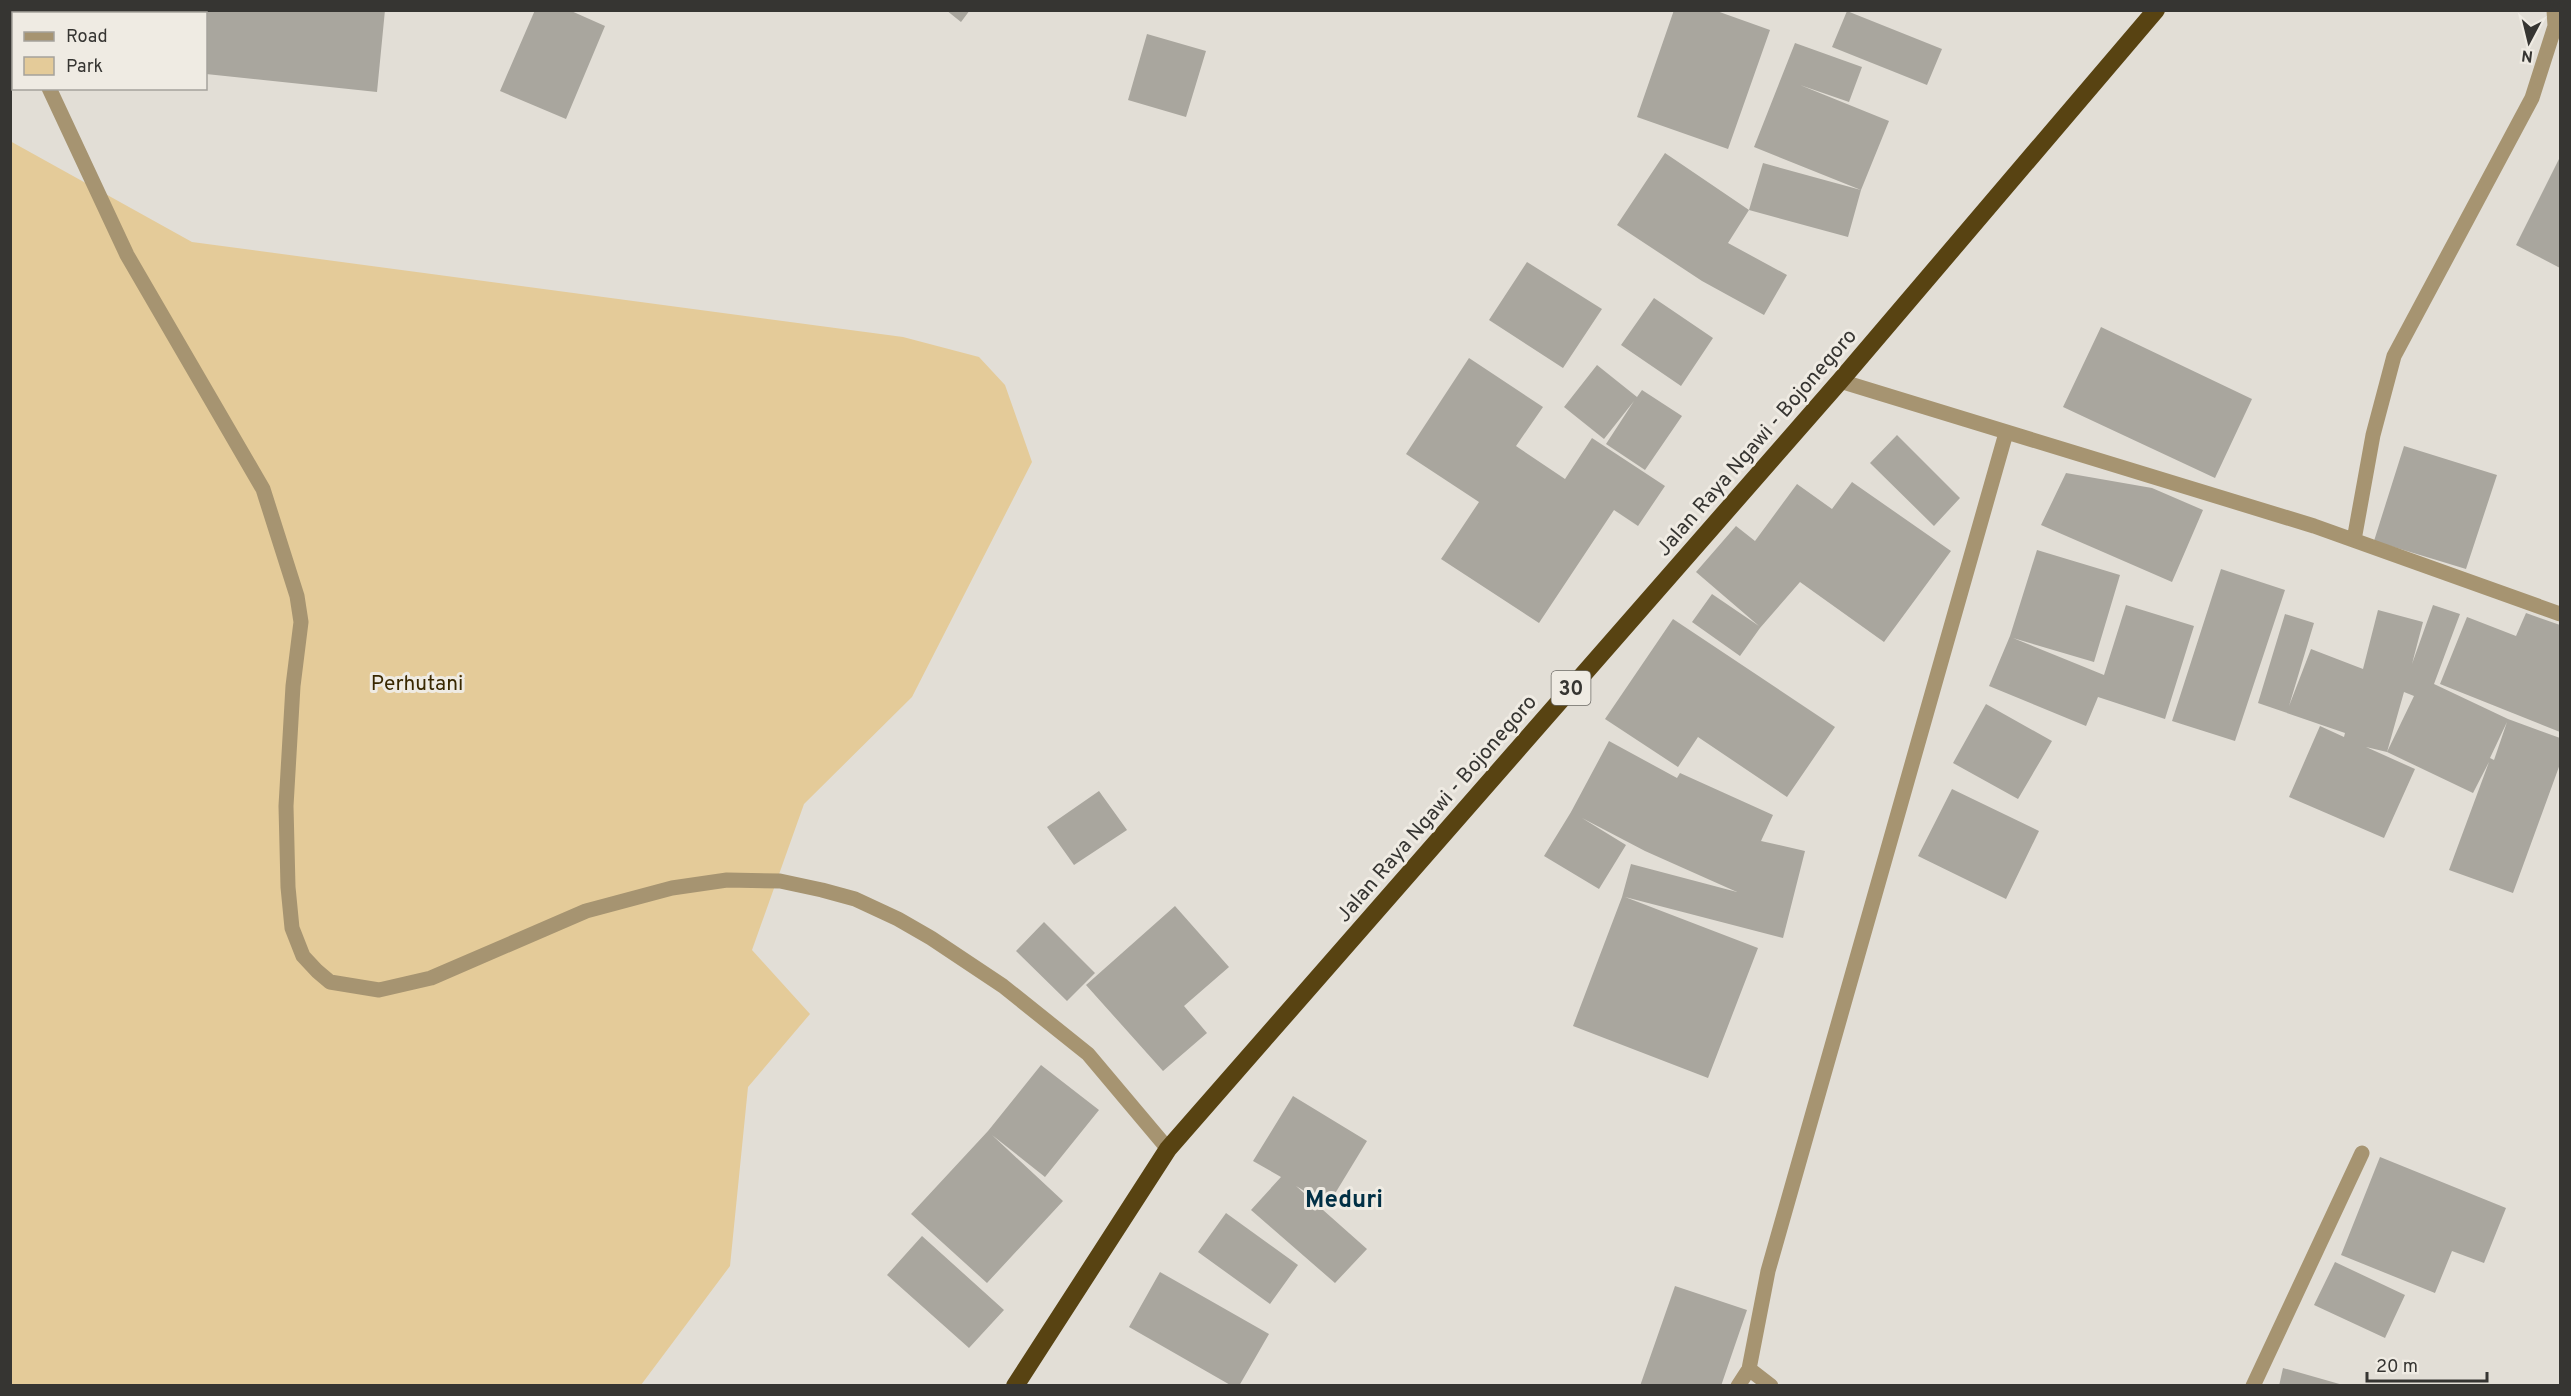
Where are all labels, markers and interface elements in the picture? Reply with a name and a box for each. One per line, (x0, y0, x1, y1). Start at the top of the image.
legend (12, 12, 207, 90)
north arrow (2499, 12, 2559, 72)
text: Road (66, 26, 108, 49)
text: N (2520, 44, 2534, 66)
text: Park (66, 56, 103, 79)
street label: Jalan Raya Ngawi - Bojonegoro (1651, 324, 1863, 562)
park label: Perhutani (371, 671, 463, 698)
road number: 30 (1552, 671, 1590, 705)
street label: Jalan Raya Ngawi - Bojonegoro (1331, 690, 1543, 928)
district label: Meduri (1305, 1186, 1383, 1216)
scale bar (2367, 1345, 2487, 1383)
text: 20 m (2376, 1356, 2418, 1379)

